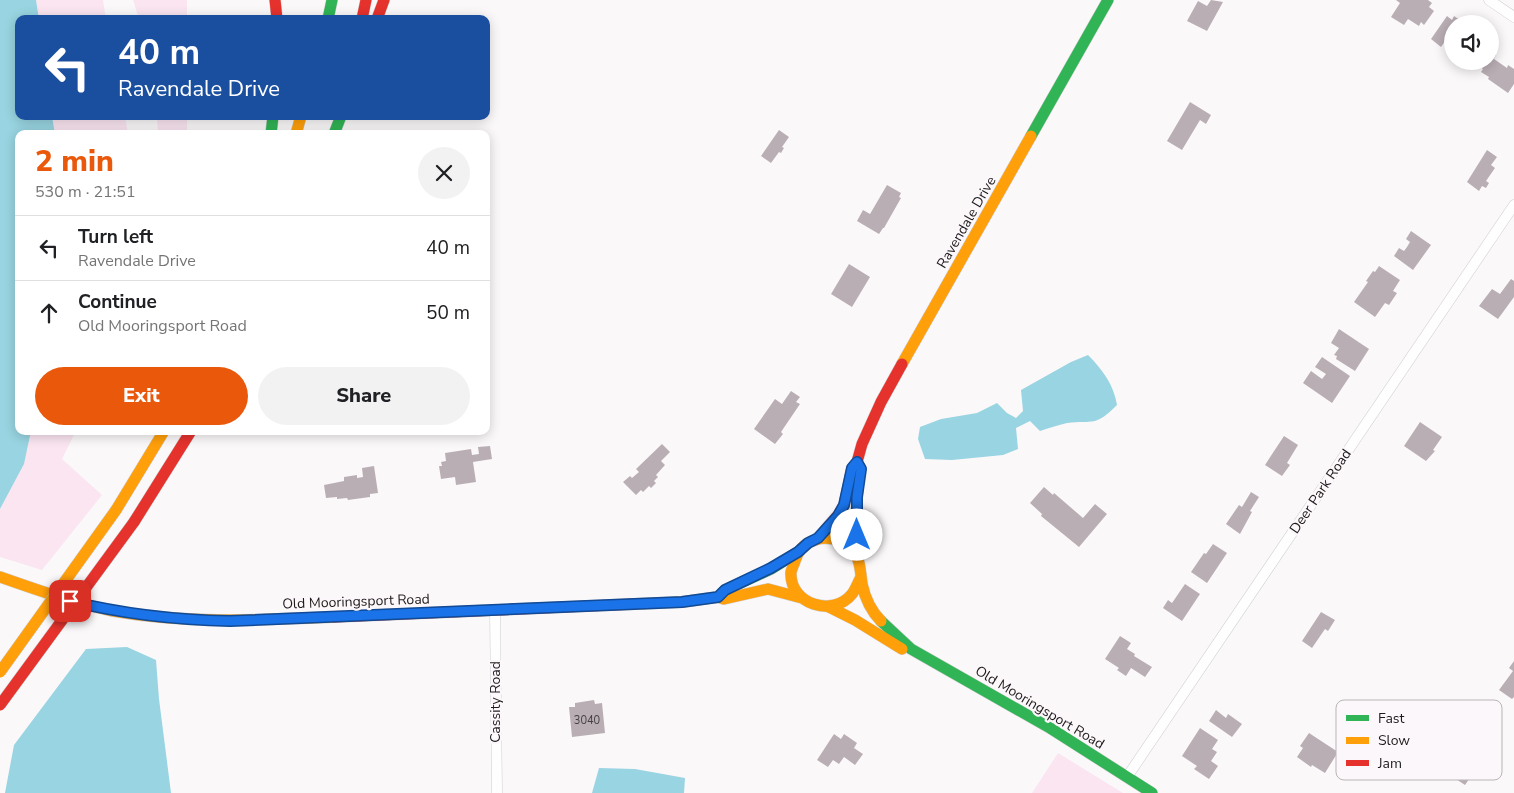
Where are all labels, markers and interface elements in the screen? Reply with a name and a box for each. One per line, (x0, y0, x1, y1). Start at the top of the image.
map controls (1444, 15, 1499, 70)
button: sound (1444, 15, 1499, 70)
text: 40 m (118, 29, 200, 76)
icon: left (35, 35, 100, 100)
text: Ravendale Drive (118, 74, 280, 104)
text: 2 min (35, 141, 114, 182)
button: close (418, 147, 470, 199)
street label: Ravendale Drive (932, 173, 1000, 272)
text: 530 m · 21:51 (35, 181, 136, 203)
text: Turn left (78, 224, 153, 250)
icon: left (35, 234, 63, 262)
text: 40 m (426, 235, 470, 261)
text: Ravendale Drive (78, 250, 196, 272)
text: Continue (78, 289, 157, 315)
icon: ahead (35, 299, 63, 327)
text: 50 m (426, 300, 470, 326)
text: Old Mooringsport Road (78, 315, 247, 337)
button: Exit (35, 367, 248, 425)
button: Share (258, 367, 470, 425)
street label: Deer Park Road (1285, 445, 1356, 537)
position arrow (830, 508, 882, 560)
pin (49, 580, 91, 622)
icon: arrive (56, 587, 84, 615)
street label: Old Mooringsport Road (282, 589, 430, 614)
street label: Cassity Road (486, 661, 505, 743)
street label: Old Mooringsport Road (972, 661, 1108, 754)
legend (1336, 700, 1502, 780)
text: Fast (1378, 709, 1404, 728)
house number: 3040 (574, 713, 601, 728)
text: Slow (1378, 731, 1410, 750)
text: Jam (1377, 754, 1402, 773)

